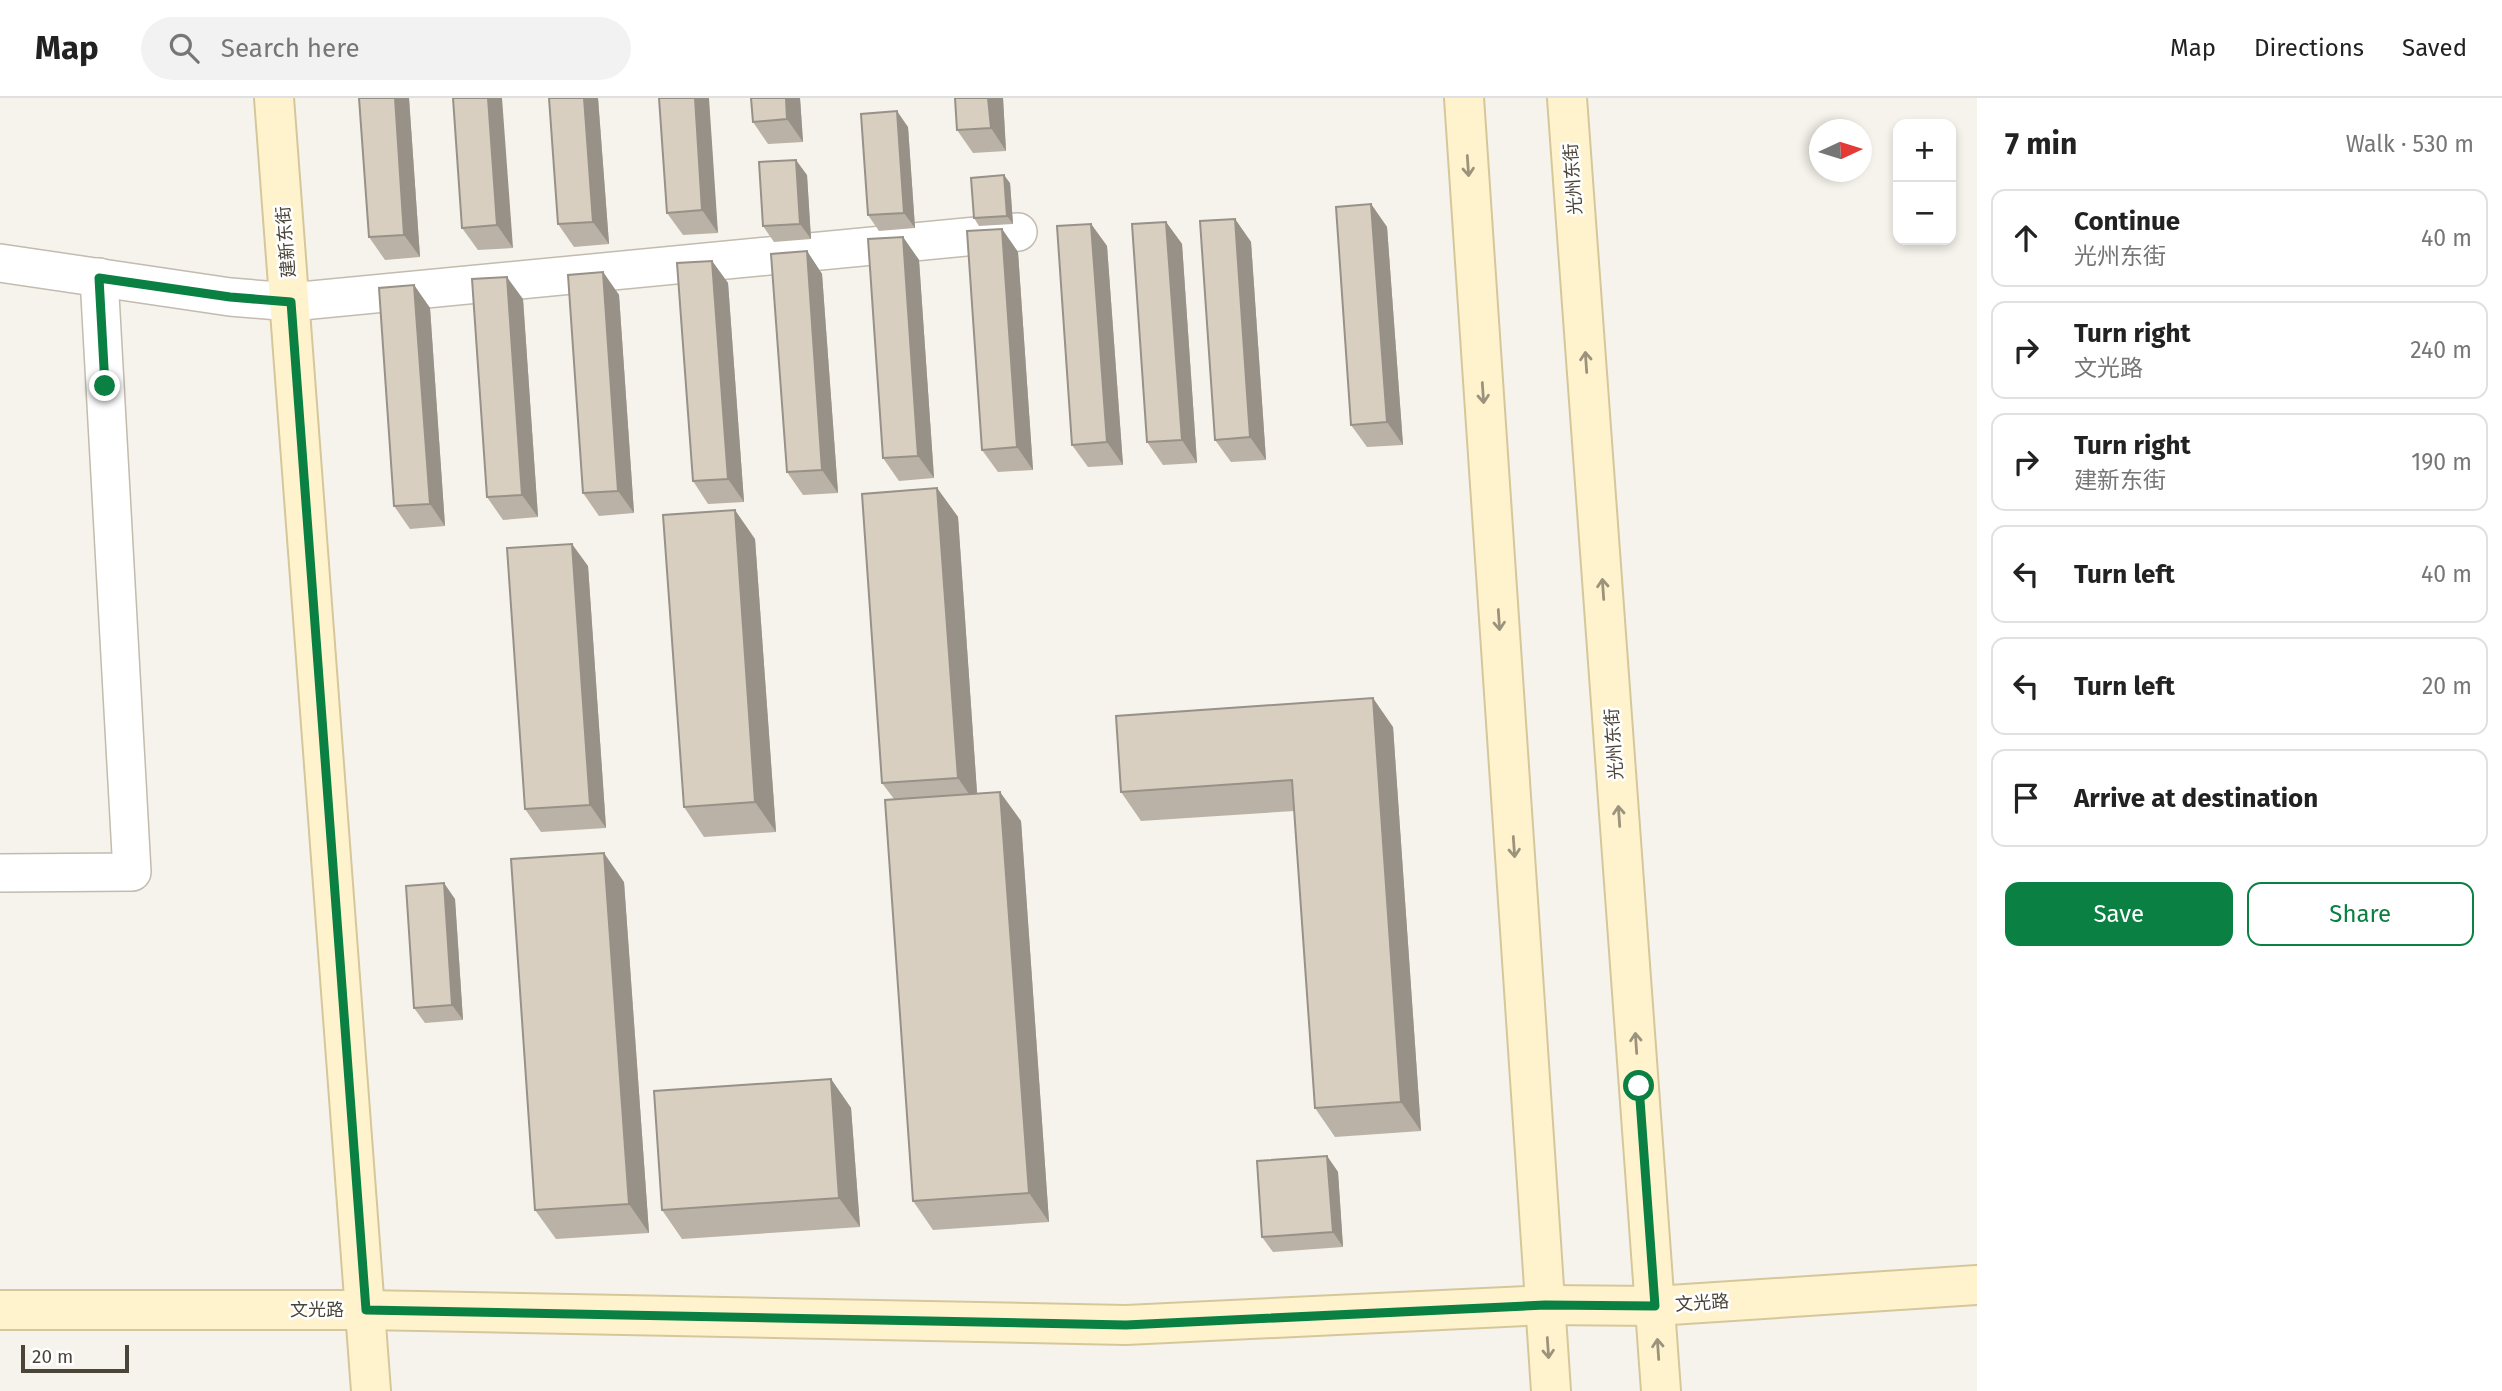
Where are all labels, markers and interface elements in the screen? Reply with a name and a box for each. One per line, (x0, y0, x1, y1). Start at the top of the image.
search box (141, 17, 631, 80)
text: Map (35, 28, 99, 68)
icon: search (165, 29, 203, 67)
text: Search here (221, 33, 360, 64)
text: Map (2170, 34, 2216, 62)
text: Directions (2254, 34, 2364, 62)
text: Saved (2402, 34, 2467, 62)
north arrow (1809, 119, 1872, 182)
map controls (1893, 119, 1956, 245)
button: + (1893, 119, 1956, 182)
text: 7 min (2005, 126, 2077, 162)
text: Walk · 530 m (2346, 130, 2474, 158)
street label: 光州东街 (1560, 142, 1586, 216)
one-way arrow (1462, 154, 1475, 177)
button: − (1893, 182, 1956, 245)
street label: 建新东街 (272, 205, 300, 279)
text: Continue (2074, 206, 2180, 237)
icon: ahead (2007, 219, 2045, 257)
text: 40 m (2421, 224, 2472, 252)
text: 光州东街 (2074, 242, 2166, 270)
text: Turn right (2074, 318, 2191, 349)
icon: right (2007, 331, 2045, 369)
text: 240 m (2410, 336, 2472, 364)
one-way arrow (1579, 351, 1592, 374)
text: 文光路 (2074, 354, 2143, 382)
route end (89, 370, 120, 401)
one-way arrow (1477, 381, 1490, 404)
text: Turn right (2074, 430, 2191, 461)
icon: right (2007, 443, 2045, 481)
text: 190 m (2411, 448, 2472, 476)
text: 建新东街 (2074, 466, 2166, 494)
icon: left (2007, 555, 2045, 593)
text: Turn left (2074, 559, 2175, 590)
text: 40 m (2421, 560, 2472, 588)
one-way arrow (1596, 578, 1609, 601)
one-way arrow (1493, 608, 1506, 631)
icon: left (2007, 667, 2045, 705)
text: Turn left (2074, 671, 2175, 702)
text: 20 m (2422, 672, 2472, 700)
street label: 光州东街 (1601, 707, 1627, 781)
icon: arrive (2007, 779, 2045, 817)
text: Arrive at destination (2074, 783, 2318, 814)
one-way arrow (1612, 805, 1625, 827)
one-way arrow (1508, 835, 1521, 858)
button: Save (2005, 882, 2233, 946)
button: Share (2247, 882, 2474, 946)
one-way arrow (1629, 1032, 1642, 1054)
route start (1623, 1070, 1654, 1101)
street label: 文光路 (1674, 1290, 1730, 1316)
street label: 文光路 (290, 1299, 344, 1321)
one-way arrow (1542, 1336, 1555, 1359)
one-way arrow (1651, 1338, 1664, 1360)
scale bar (21, 1342, 130, 1374)
text: 20 m (32, 1345, 73, 1368)

